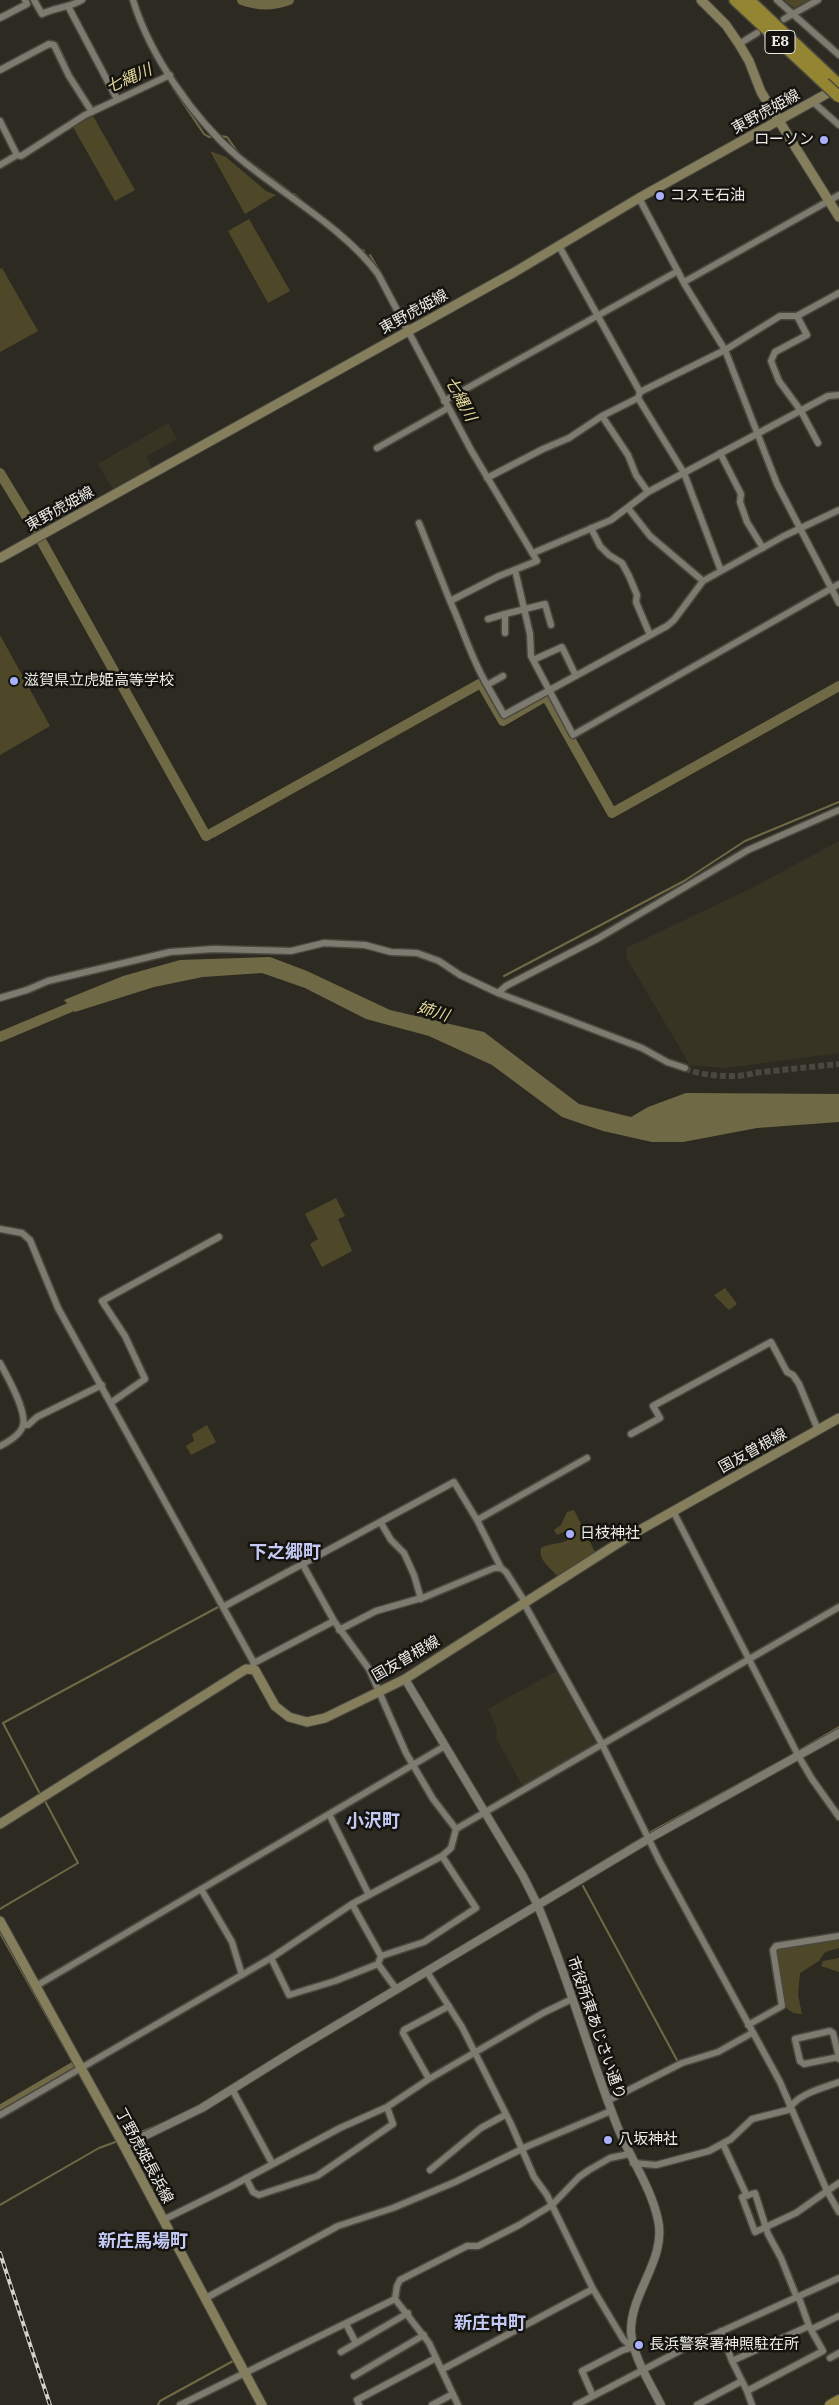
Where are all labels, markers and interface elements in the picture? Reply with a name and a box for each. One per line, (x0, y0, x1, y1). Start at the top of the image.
road number: E8 (765, 31, 795, 54)
water label: 七縄川 (103, 60, 155, 98)
street label: 東野虎姫線 (729, 86, 803, 138)
place label: ローソン (754, 131, 814, 149)
marker: ローソン (818, 134, 830, 146)
place label: コスモ石油 (670, 187, 745, 205)
marker: コスモ石油 (654, 190, 666, 202)
street label: 東野虎姫線 (377, 286, 451, 338)
water label: 七縄川 (440, 373, 480, 425)
street label: 東野虎姫線 (23, 483, 97, 535)
place label: 滋賀県立虎姫高等学校 (24, 672, 174, 690)
marker: 滋賀県立虎姫高等学校 (8, 675, 20, 687)
water label: 姉川 (415, 998, 451, 1026)
street label: 国友曽根線 (716, 1425, 790, 1477)
place label: 日枝神社 (580, 1525, 640, 1543)
marker: 日枝神社 (564, 1528, 576, 1540)
district label: 下之郷町 (249, 1542, 321, 1564)
street label: 国友曽根線 (369, 1632, 443, 1686)
district label: 小沢町 (346, 1811, 400, 1833)
street label: 市役所東あじさい通り (563, 1954, 629, 2102)
street label: 丁野虎姫長浜線 (111, 2105, 177, 2207)
place label: 八坂神社 (618, 2131, 678, 2149)
marker: 八坂神社 (602, 2134, 614, 2146)
district label: 新庄馬場町 (98, 2231, 188, 2253)
district label: 新庄中町 (454, 2313, 526, 2335)
place label: 長浜警察署神照駐在所 (649, 2336, 799, 2354)
marker: 長浜警察署神照駐在所 (633, 2339, 645, 2351)

